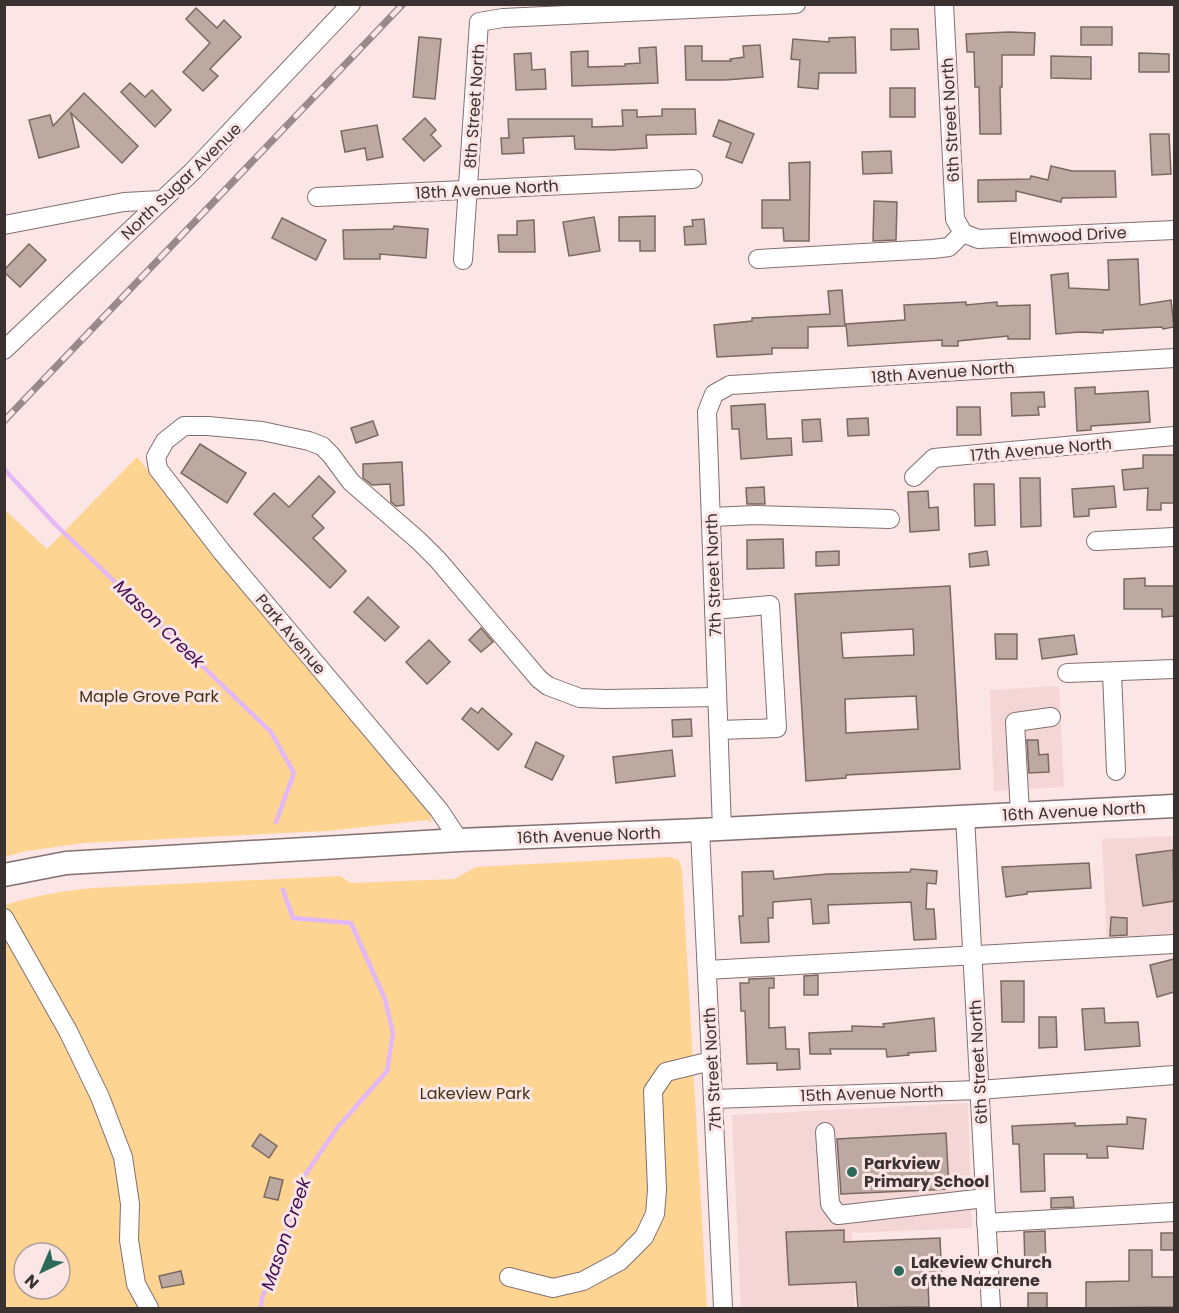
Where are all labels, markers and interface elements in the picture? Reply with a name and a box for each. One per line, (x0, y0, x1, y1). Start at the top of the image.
street label: 8th Street North (459, 43, 490, 169)
street label: 6th Street North (936, 57, 965, 183)
street label: North Sugar Avenue (116, 118, 247, 245)
street label: 18th Avenue North (415, 174, 559, 205)
street label: Elmwood Drive (1009, 221, 1127, 250)
street label: 18th Avenue North (871, 356, 1015, 389)
street label: 17th Avenue North (969, 432, 1113, 467)
street label: 7th Street North (700, 513, 727, 637)
water label: Mason Creek (108, 574, 211, 674)
street label: Park Avenue (250, 589, 331, 680)
park label: Maple Grove Park (79, 685, 220, 708)
street label: 16th Avenue North (1002, 796, 1146, 827)
street label: 16th Avenue North (517, 822, 661, 849)
street label: 6th Street North (964, 999, 993, 1125)
street label: 7th Street North (698, 1007, 727, 1131)
street label: 15th Avenue North (800, 1080, 944, 1107)
park label: Lakeview Park (420, 1082, 531, 1105)
place label: Parkview Primary School (864, 1152, 989, 1193)
marker: Parkview Primary School (845, 1165, 859, 1179)
water label: Mason Creek (255, 1173, 317, 1294)
north arrow (12, 1241, 72, 1301)
place label: Lakeview Church of the Nazarene (911, 1251, 1052, 1292)
marker: Lakeview Church of the Nazarene (892, 1264, 906, 1278)
text: N (20, 1269, 44, 1294)

